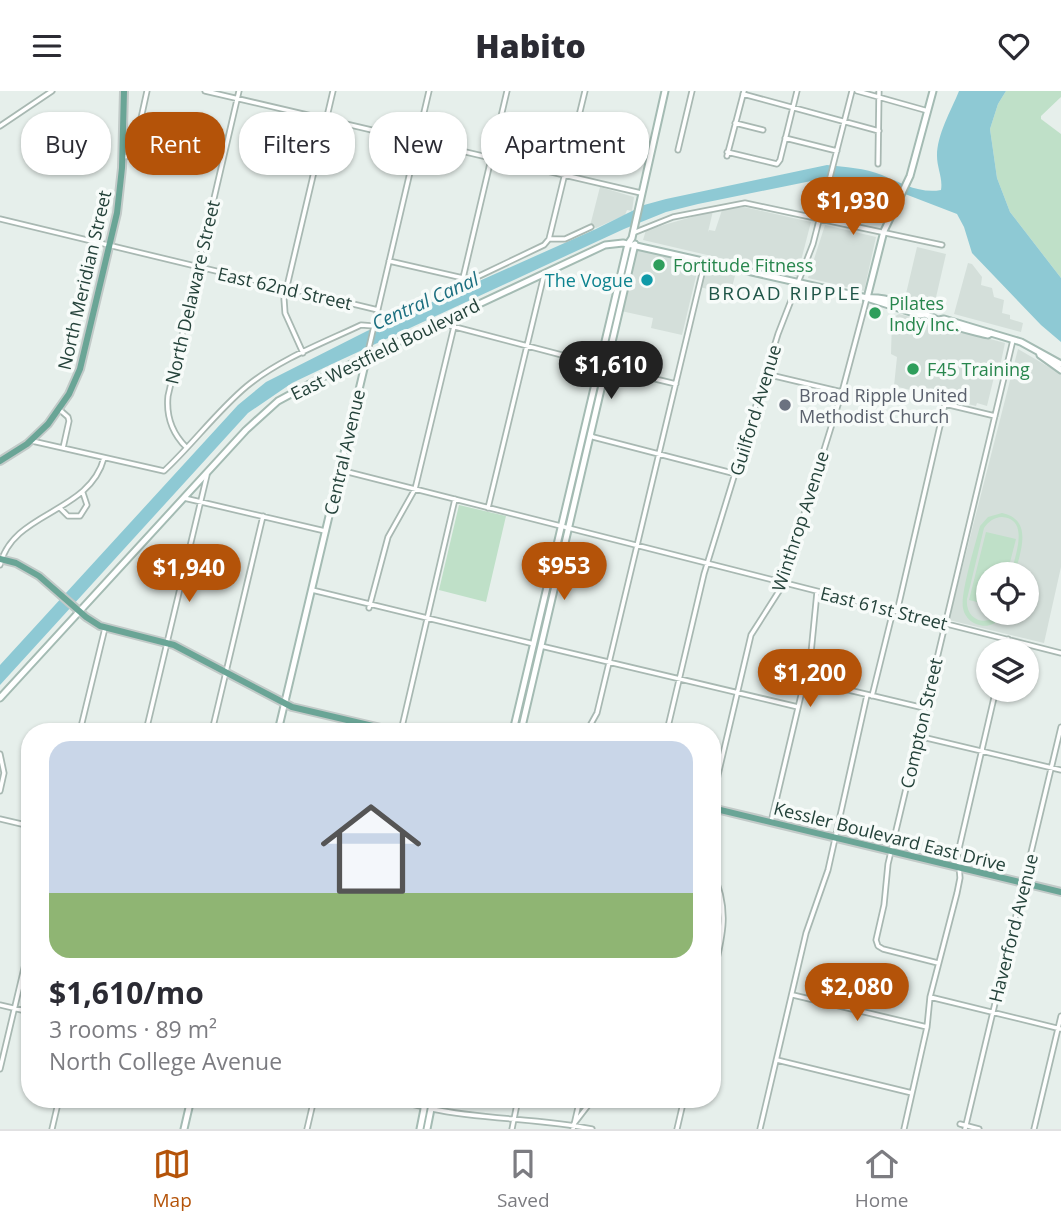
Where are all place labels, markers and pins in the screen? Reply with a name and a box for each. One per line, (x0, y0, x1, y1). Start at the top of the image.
pin: $1,930 (796, 177, 910, 237)
place label: Fortitude Fitness (673, 253, 813, 277)
marker: Fortitude Fitness (651, 257, 667, 273)
place label: The Vogue (545, 268, 633, 292)
marker: The Vogue (639, 272, 655, 288)
place label: Pilates Indy Inc. (889, 291, 959, 336)
marker: Pilates Indy Inc. (867, 305, 883, 321)
pin: $1,610 (554, 341, 668, 401)
place label: F45 Training (927, 357, 1030, 381)
marker: F45 Training (905, 361, 921, 377)
place label: Broad Ripple United Methodist Church (799, 383, 968, 428)
marker: Broad Ripple United Methodist Church (777, 397, 793, 413)
pin: $953 (523, 543, 605, 602)
pin: $1,940 (132, 545, 246, 604)
pin: $1,200 (753, 649, 867, 709)
pin: $2,080 (800, 963, 914, 1023)

